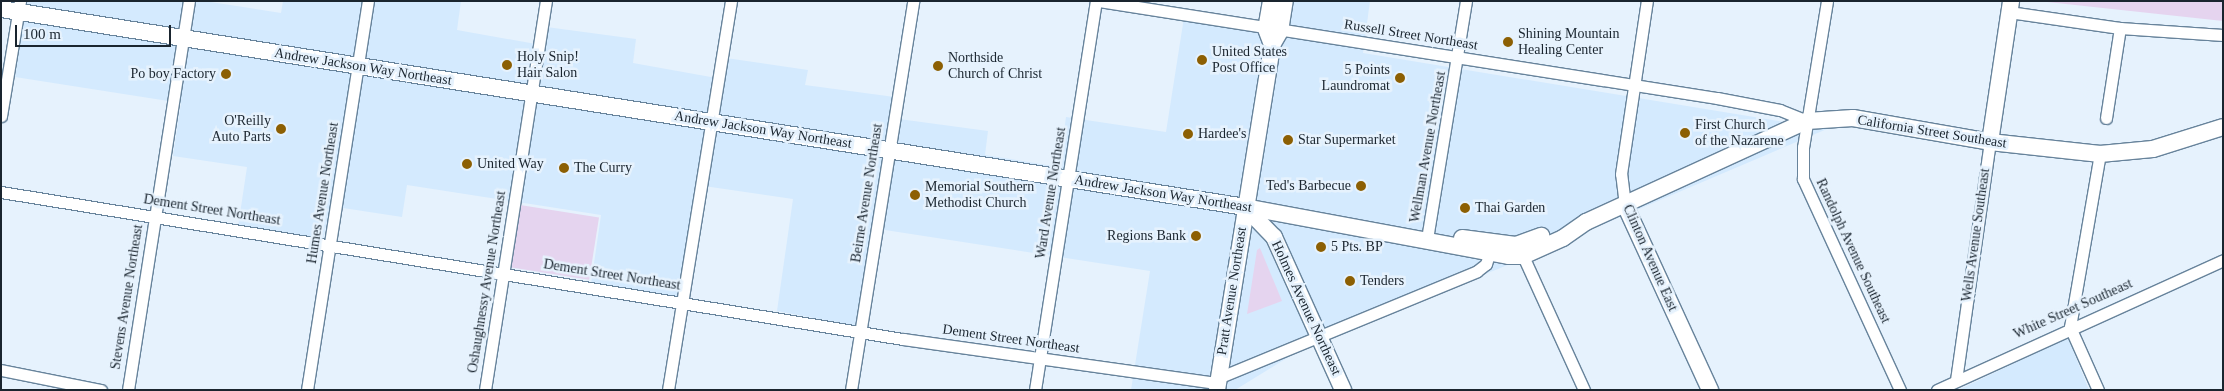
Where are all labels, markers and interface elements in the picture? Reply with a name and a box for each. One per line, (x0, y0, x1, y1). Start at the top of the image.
scale bar (18, 15, 174, 47)
street label: Russell Street Northeast (1343, 16, 1479, 54)
text: 100 m (23, 26, 61, 42)
place label: Shining Mountain Healing Center (1518, 26, 1620, 58)
marker: Shining Mountain Healing Center (1502, 36, 1514, 48)
place label: United States Post Office (1212, 44, 1287, 76)
street label: Andrew Jackson Way Northeast (273, 45, 453, 89)
place label: Holy Snip! Hair Salon (517, 49, 579, 82)
place label: Northside Church of Christ (948, 50, 1042, 82)
marker: United States Post Office (1196, 54, 1208, 66)
marker: Holy Snip! Hair Salon (501, 59, 513, 71)
marker: Northside Church of Christ (932, 60, 944, 72)
place label: 5 Points Laundromat (1322, 62, 1390, 94)
place label: Po boy Factory (130, 66, 216, 82)
marker: Po boy Factory (220, 68, 232, 80)
street label: Wellman Avenue Northeast (1406, 70, 1450, 224)
marker: 5 Points Laundromat (1394, 72, 1406, 84)
street label: Andrew Jackson Way Northeast (673, 108, 853, 152)
street label: California Street Southeast (1856, 112, 2008, 152)
place label: O'Reilly Auto Parts (212, 113, 271, 146)
place label: First Church of the Nazarene (1695, 117, 1784, 150)
street label: Humes Avenue Northeast (303, 121, 343, 265)
street label: Beirne Avenue Northeast (848, 122, 886, 264)
marker: O'Reilly Auto Parts (275, 123, 287, 135)
street label: Ward Avenue Northeast (1032, 126, 1070, 260)
place label: Hardee's (1198, 126, 1246, 142)
marker: First Church of the Nazarene (1679, 127, 1691, 139)
marker: Hardee's (1182, 128, 1194, 140)
place label: Star Supermarket (1298, 132, 1396, 148)
marker: Star Supermarket (1282, 134, 1294, 146)
place label: United Way (477, 156, 544, 172)
marker: United Way (461, 158, 473, 170)
place label: The Curry (574, 160, 632, 176)
marker: The Curry (558, 162, 570, 174)
street label: Wells Avenue Southeast (1958, 167, 1994, 303)
street label: Andrew Jackson Way Northeast (1073, 172, 1253, 216)
street label: Randolph Avenue Southeast (1812, 176, 1894, 326)
place label: Ted's Barbecue (1266, 178, 1351, 194)
place label: Memorial Southern Methodist Church (925, 179, 1034, 212)
marker: Ted's Barbecue (1355, 180, 1367, 192)
street label: Oshaughnessy Avenue Northeast (464, 189, 510, 375)
marker: Memorial Southern Methodist Church (909, 189, 921, 201)
street label: Dement Street Northeast (142, 191, 282, 229)
place label: Thai Garden (1475, 200, 1545, 216)
marker: Thai Garden (1459, 202, 1471, 214)
street label: Clinton Avenue East (1619, 202, 1681, 314)
street label: Stevens Avenue Northeast (107, 223, 147, 371)
street label: Pratt Avenue Northeast (1214, 225, 1250, 357)
place label: Regions Bank (1107, 228, 1186, 244)
marker: Regions Bank (1190, 230, 1202, 242)
street label: Holmes Avenue Northeast (1267, 238, 1345, 378)
place label: 5 Pts. BP (1331, 239, 1383, 255)
marker: 5 Pts. BP (1315, 241, 1327, 253)
street label: Dement Street Northeast (542, 256, 682, 294)
place label: Tenders (1360, 273, 1404, 289)
marker: Tenders (1344, 275, 1356, 287)
street label: White Street Southeast (2011, 275, 2135, 343)
street label: Dement Street Northeast (941, 321, 1081, 357)

